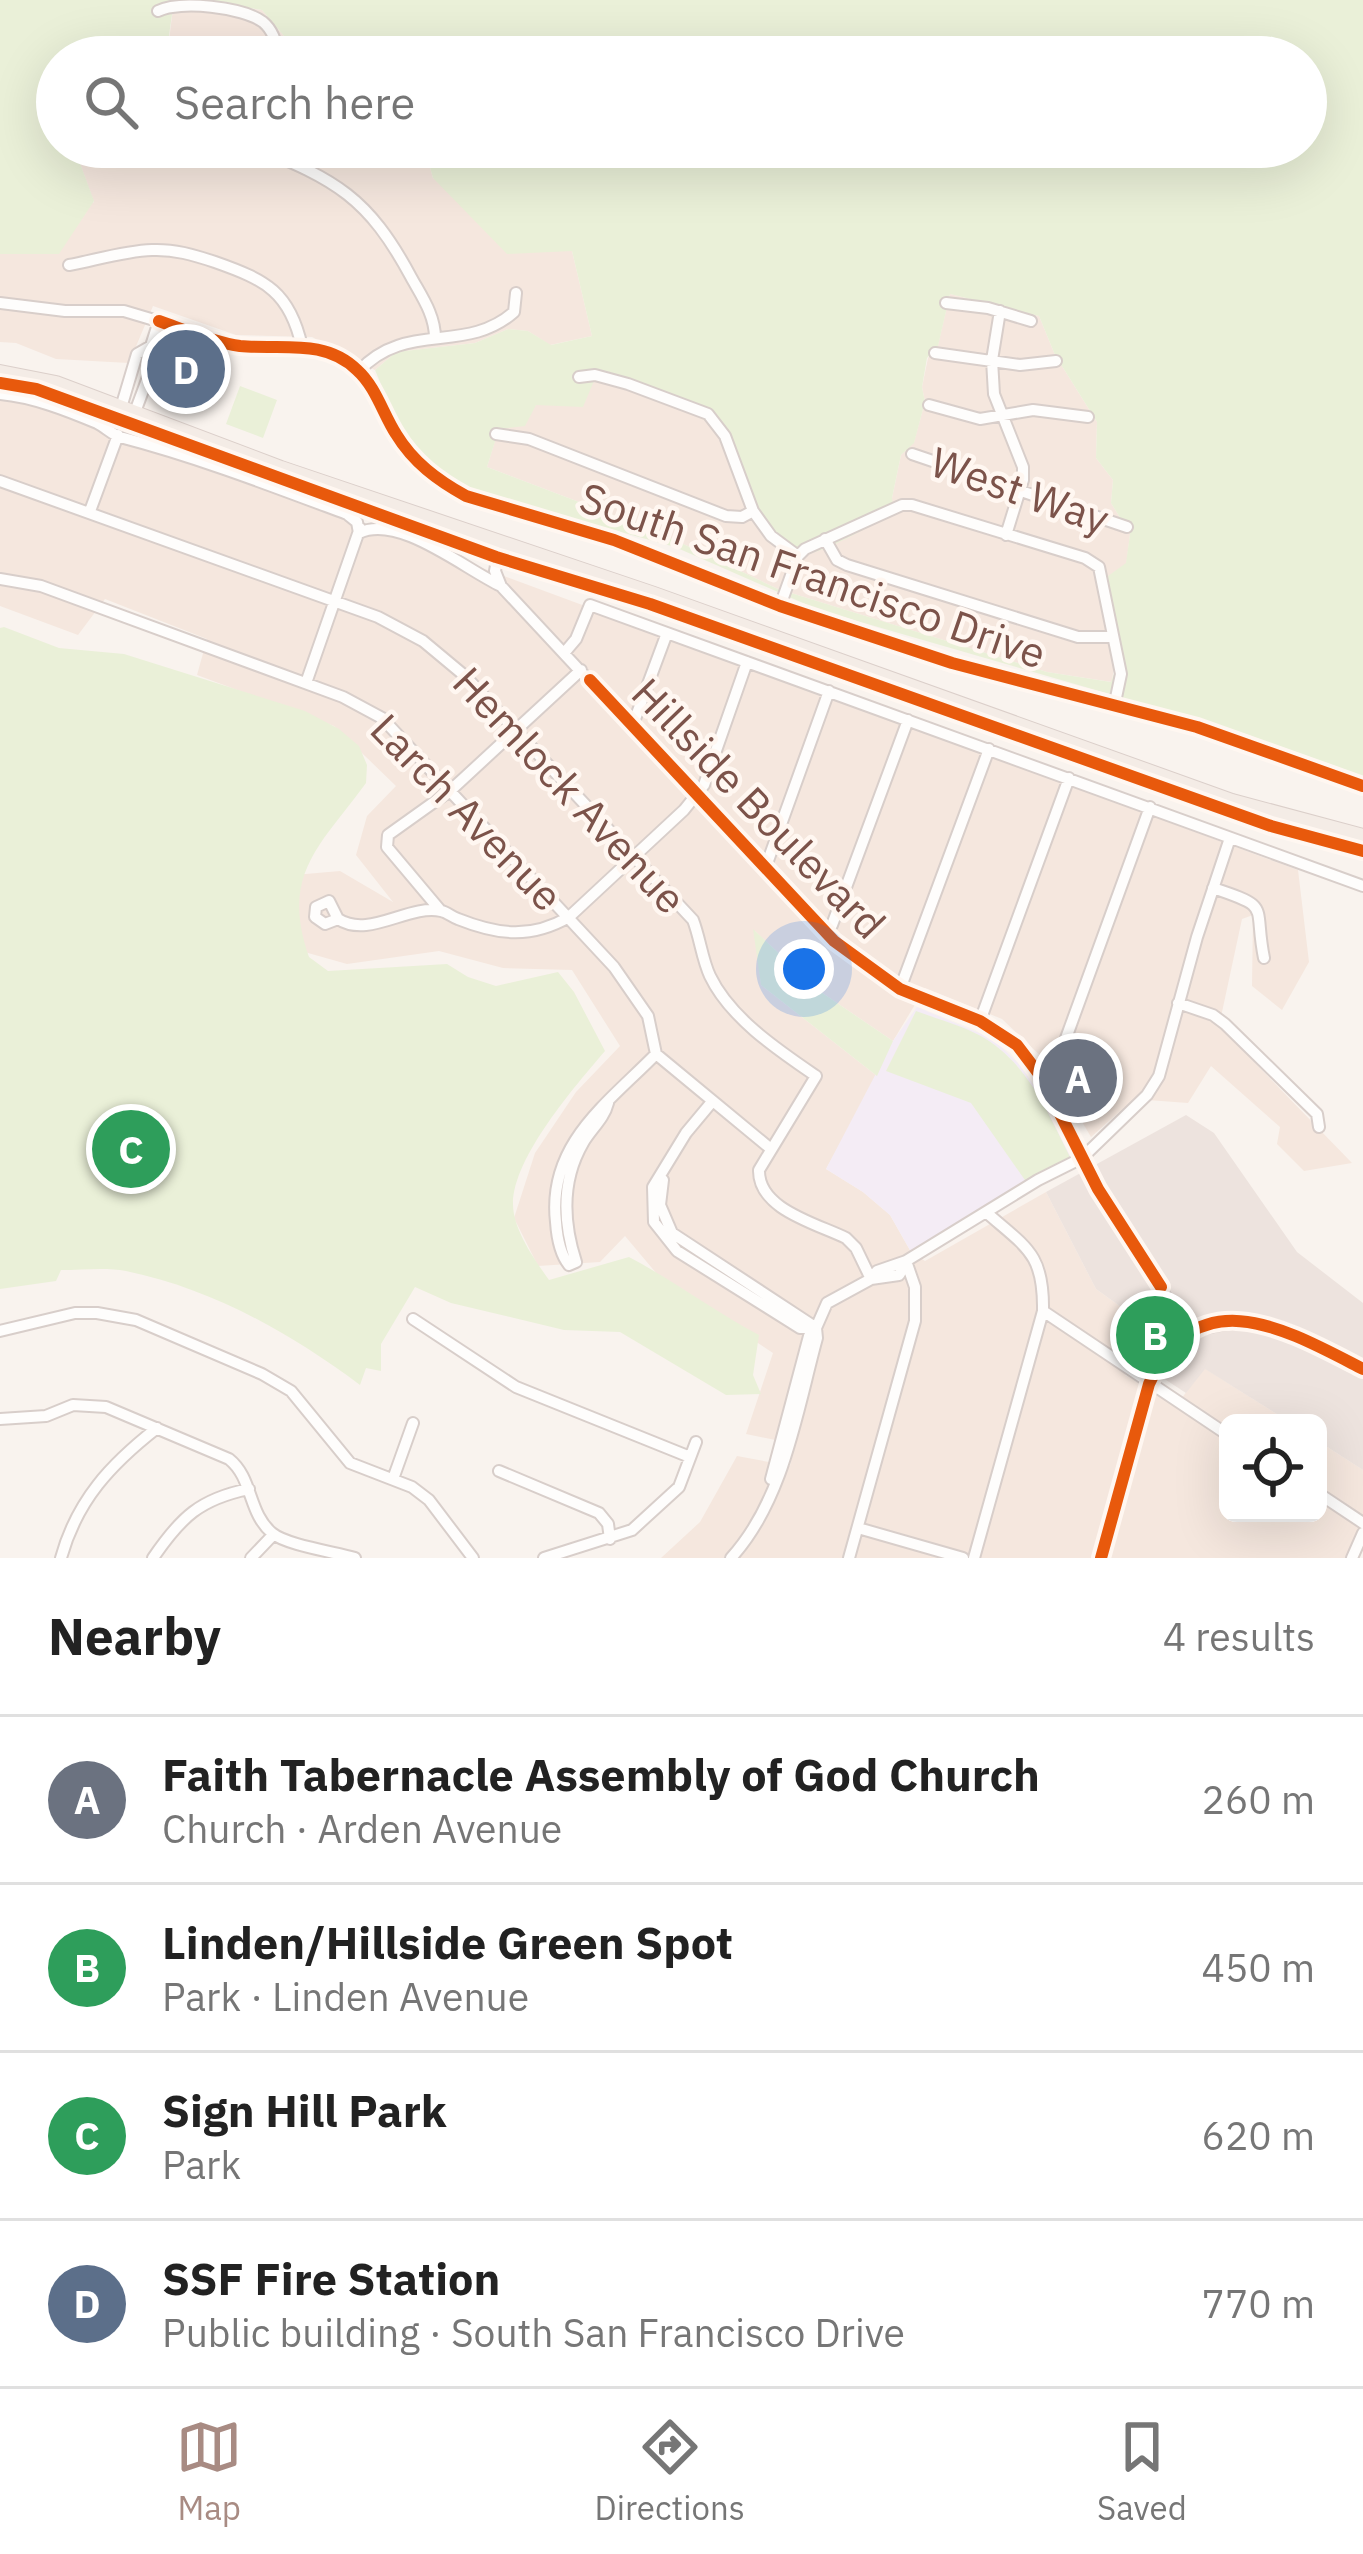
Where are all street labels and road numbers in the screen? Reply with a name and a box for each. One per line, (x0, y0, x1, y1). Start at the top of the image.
street label: West Way (924, 434, 1116, 546)
street label: South San Francisco Drive (573, 469, 1053, 681)
street label: Hemlock Avenue (442, 655, 698, 925)
street label: Hillside Boulevard (620, 666, 898, 950)
street label: Larch Avenue (359, 702, 575, 922)

